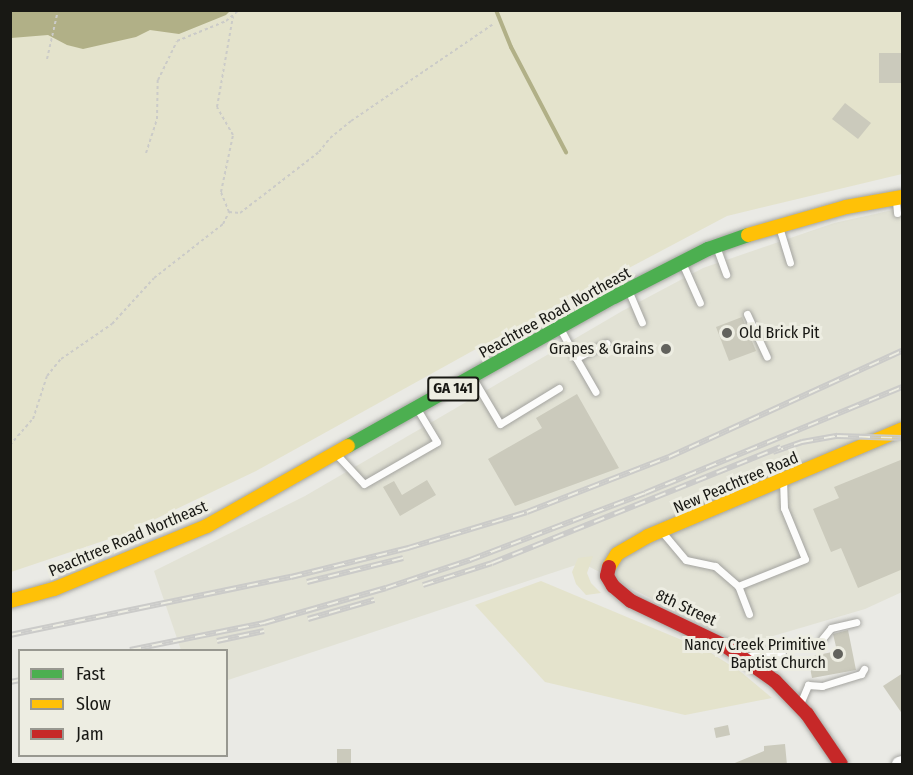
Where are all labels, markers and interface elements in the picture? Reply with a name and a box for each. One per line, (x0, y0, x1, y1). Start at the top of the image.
street label: Peachtree Road Northeast (476, 263, 634, 363)
place label: Old Brick Pit (739, 323, 820, 343)
marker: Old Brick Pit (720, 326, 734, 340)
place label: Grapes & Grains (549, 339, 654, 359)
marker: Grapes & Grains (659, 342, 673, 356)
road number: GA 141 (426, 377, 480, 401)
street label: New Peachtree Road (671, 448, 801, 518)
street label: Peachtree Road Northeast (46, 497, 210, 581)
street label: 8th Street (653, 586, 719, 630)
place label: Nancy Creek Primitive Baptist Church (684, 635, 826, 673)
marker: Nancy Creek Primitive Baptist Church (831, 647, 845, 661)
legend (18, 649, 228, 757)
text: Fast (76, 663, 105, 685)
text: Slow (76, 693, 111, 715)
text: Jam (76, 723, 104, 745)

